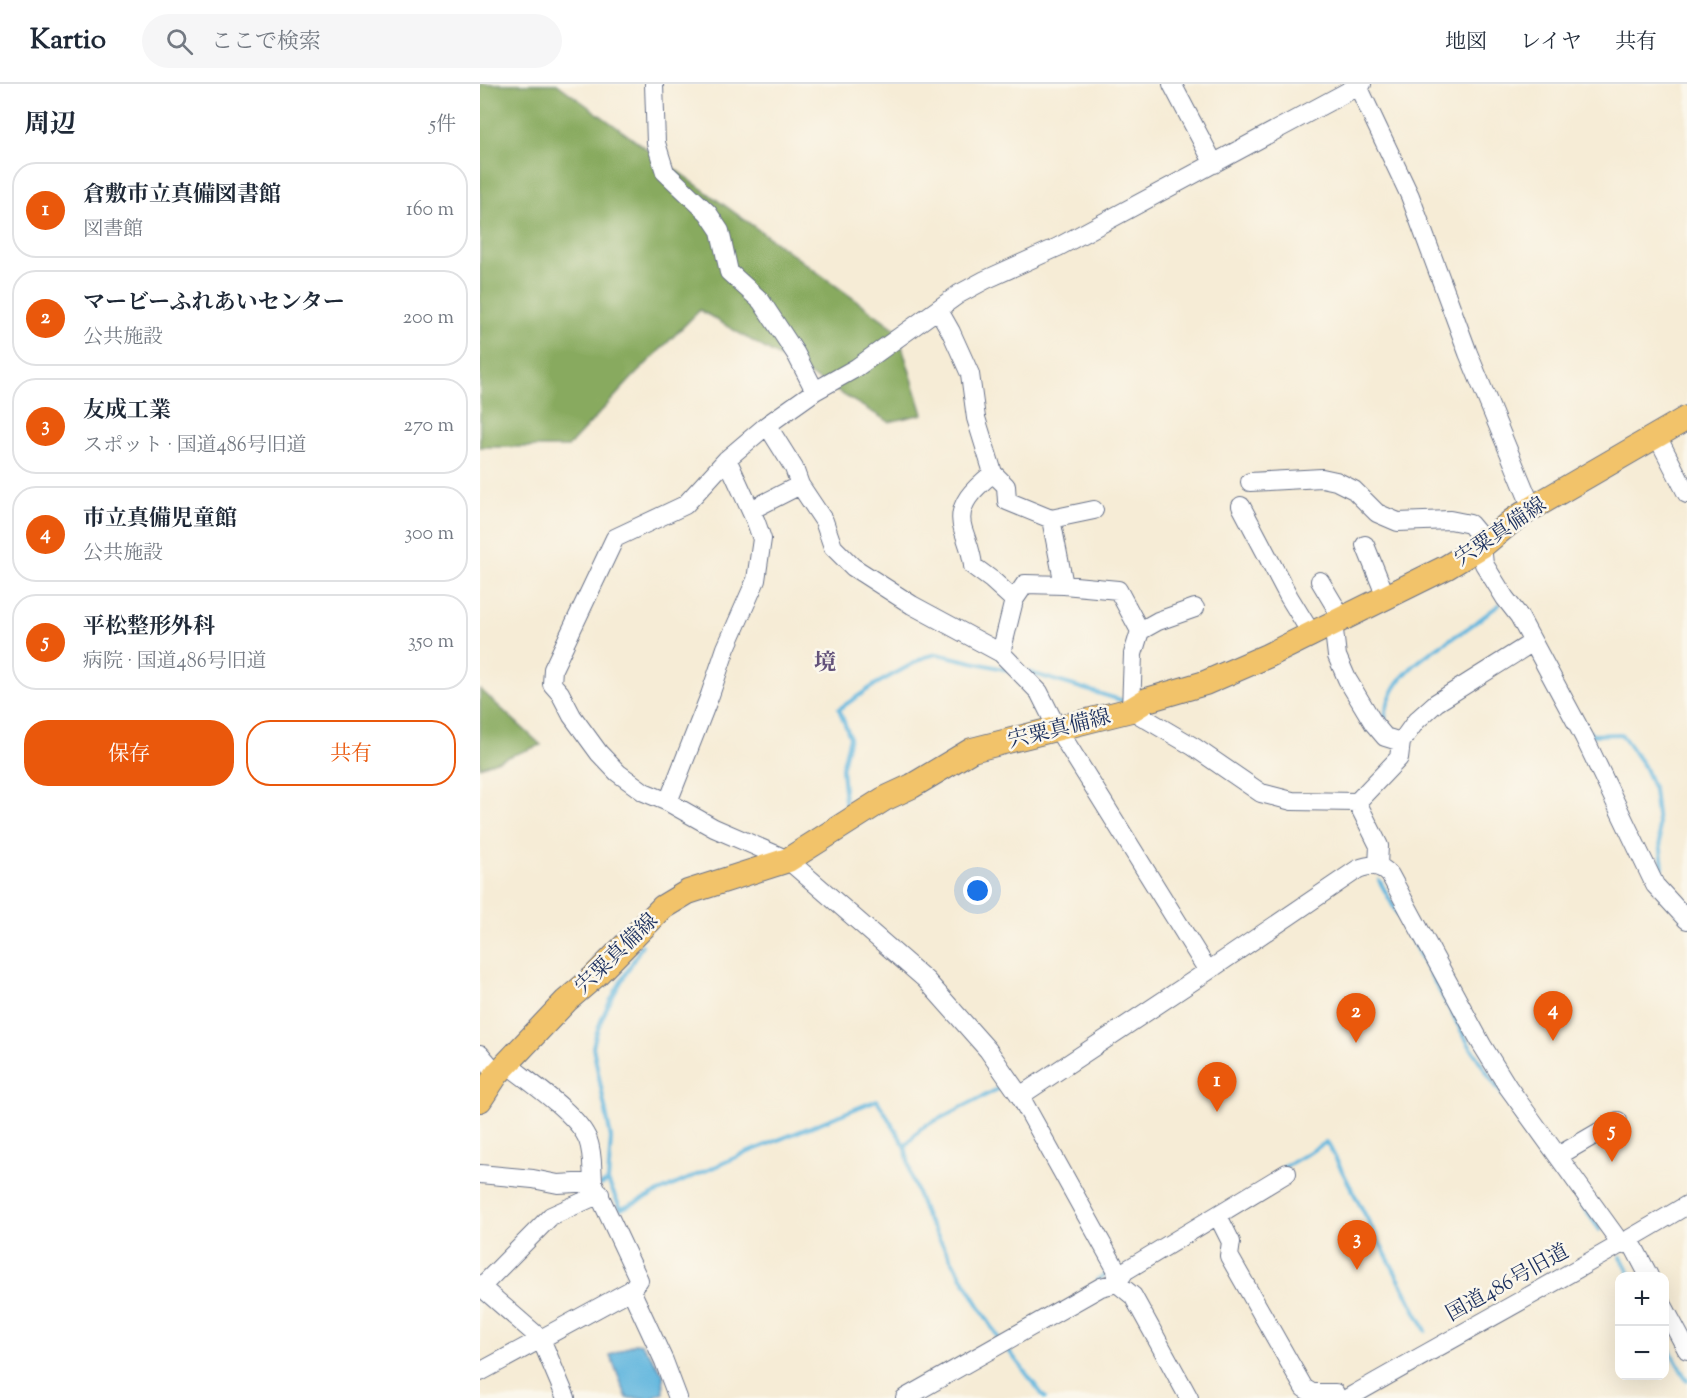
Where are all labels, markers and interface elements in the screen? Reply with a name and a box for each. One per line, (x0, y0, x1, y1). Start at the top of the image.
search box (142, 14, 562, 68)
text: Kartio (30, 21, 106, 61)
icon: search (163, 25, 196, 58)
text: ここで検索 (211, 27, 321, 59)
text: 地図 (1445, 28, 1487, 58)
text: レイヤ (1520, 28, 1582, 58)
text: 共有 (1615, 28, 1657, 58)
text: 周辺 (24, 107, 76, 144)
text: 5件 (429, 111, 456, 140)
text: 倉敷市立真備図書館 (83, 180, 281, 212)
text: 1 (42, 196, 49, 225)
text: 160 m (406, 196, 454, 225)
text: 図書館 (83, 216, 143, 245)
text: マービーふれあいセンター (83, 288, 345, 320)
text: 2 (41, 304, 50, 333)
text: 200 m (403, 304, 454, 333)
text: 公共施設 (83, 324, 163, 353)
text: 友成工業 (83, 396, 171, 428)
text: 3 (41, 412, 50, 441)
text: 270 m (404, 412, 454, 441)
text: スポット · 国道486号旧道 (83, 432, 307, 461)
street label: 宍粟真備線 (1449, 491, 1553, 574)
text: 市立真備児童館 (83, 504, 237, 536)
text: 4 (40, 520, 51, 549)
text: 300 m (404, 520, 454, 549)
text: 公共施設 (83, 540, 163, 569)
text: 平松整形外科 (83, 612, 215, 644)
text: 5 (42, 628, 49, 657)
text: 350 m (408, 628, 454, 657)
text: 病院 · 国道486号旧道 (83, 648, 267, 677)
district label: 境 (814, 648, 836, 680)
street label: 宍粟真備線 (1005, 703, 1114, 757)
button: 保存 (24, 720, 234, 786)
button: 共有 (246, 720, 456, 786)
your location (963, 876, 992, 905)
street label: 宍粟真備線 (569, 907, 666, 1002)
pin: 4 (1534, 992, 1572, 1041)
pin: 2 (1336, 994, 1376, 1043)
pin: 1 (1198, 1062, 1236, 1112)
pin: 5 (1592, 1112, 1632, 1162)
pin: 3 (1338, 1220, 1376, 1270)
street label: 国道486号旧道 (1441, 1238, 1575, 1330)
map controls (1615, 1272, 1669, 1380)
button: + (1615, 1272, 1669, 1326)
button: − (1615, 1326, 1669, 1380)

